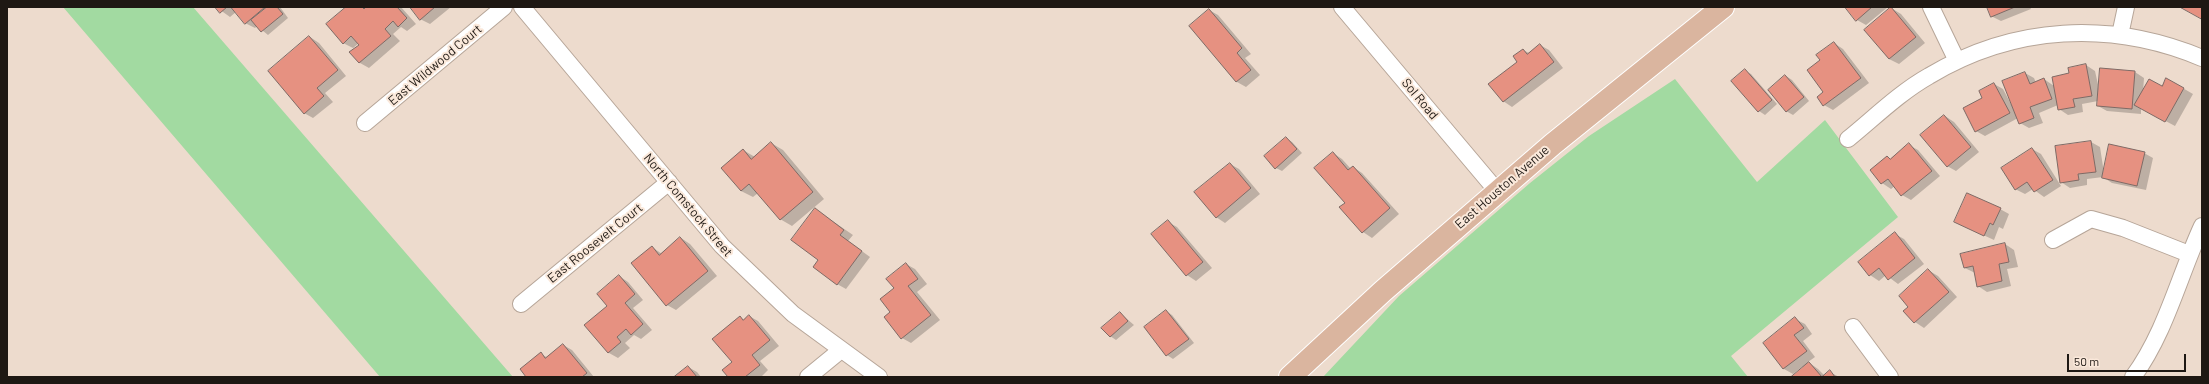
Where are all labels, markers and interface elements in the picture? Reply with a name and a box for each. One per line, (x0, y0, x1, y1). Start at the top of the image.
street label: East Wildwood Court (385, 21, 485, 109)
street label: Sol Road (1398, 75, 1442, 123)
street label: East Houston Avenue (1452, 142, 1552, 232)
street label: North Comstock Street (640, 150, 736, 260)
street label: East Roosevelt Court (544, 200, 646, 286)
scale bar (2069, 346, 2188, 372)
text: 50 m (2074, 354, 2099, 368)

